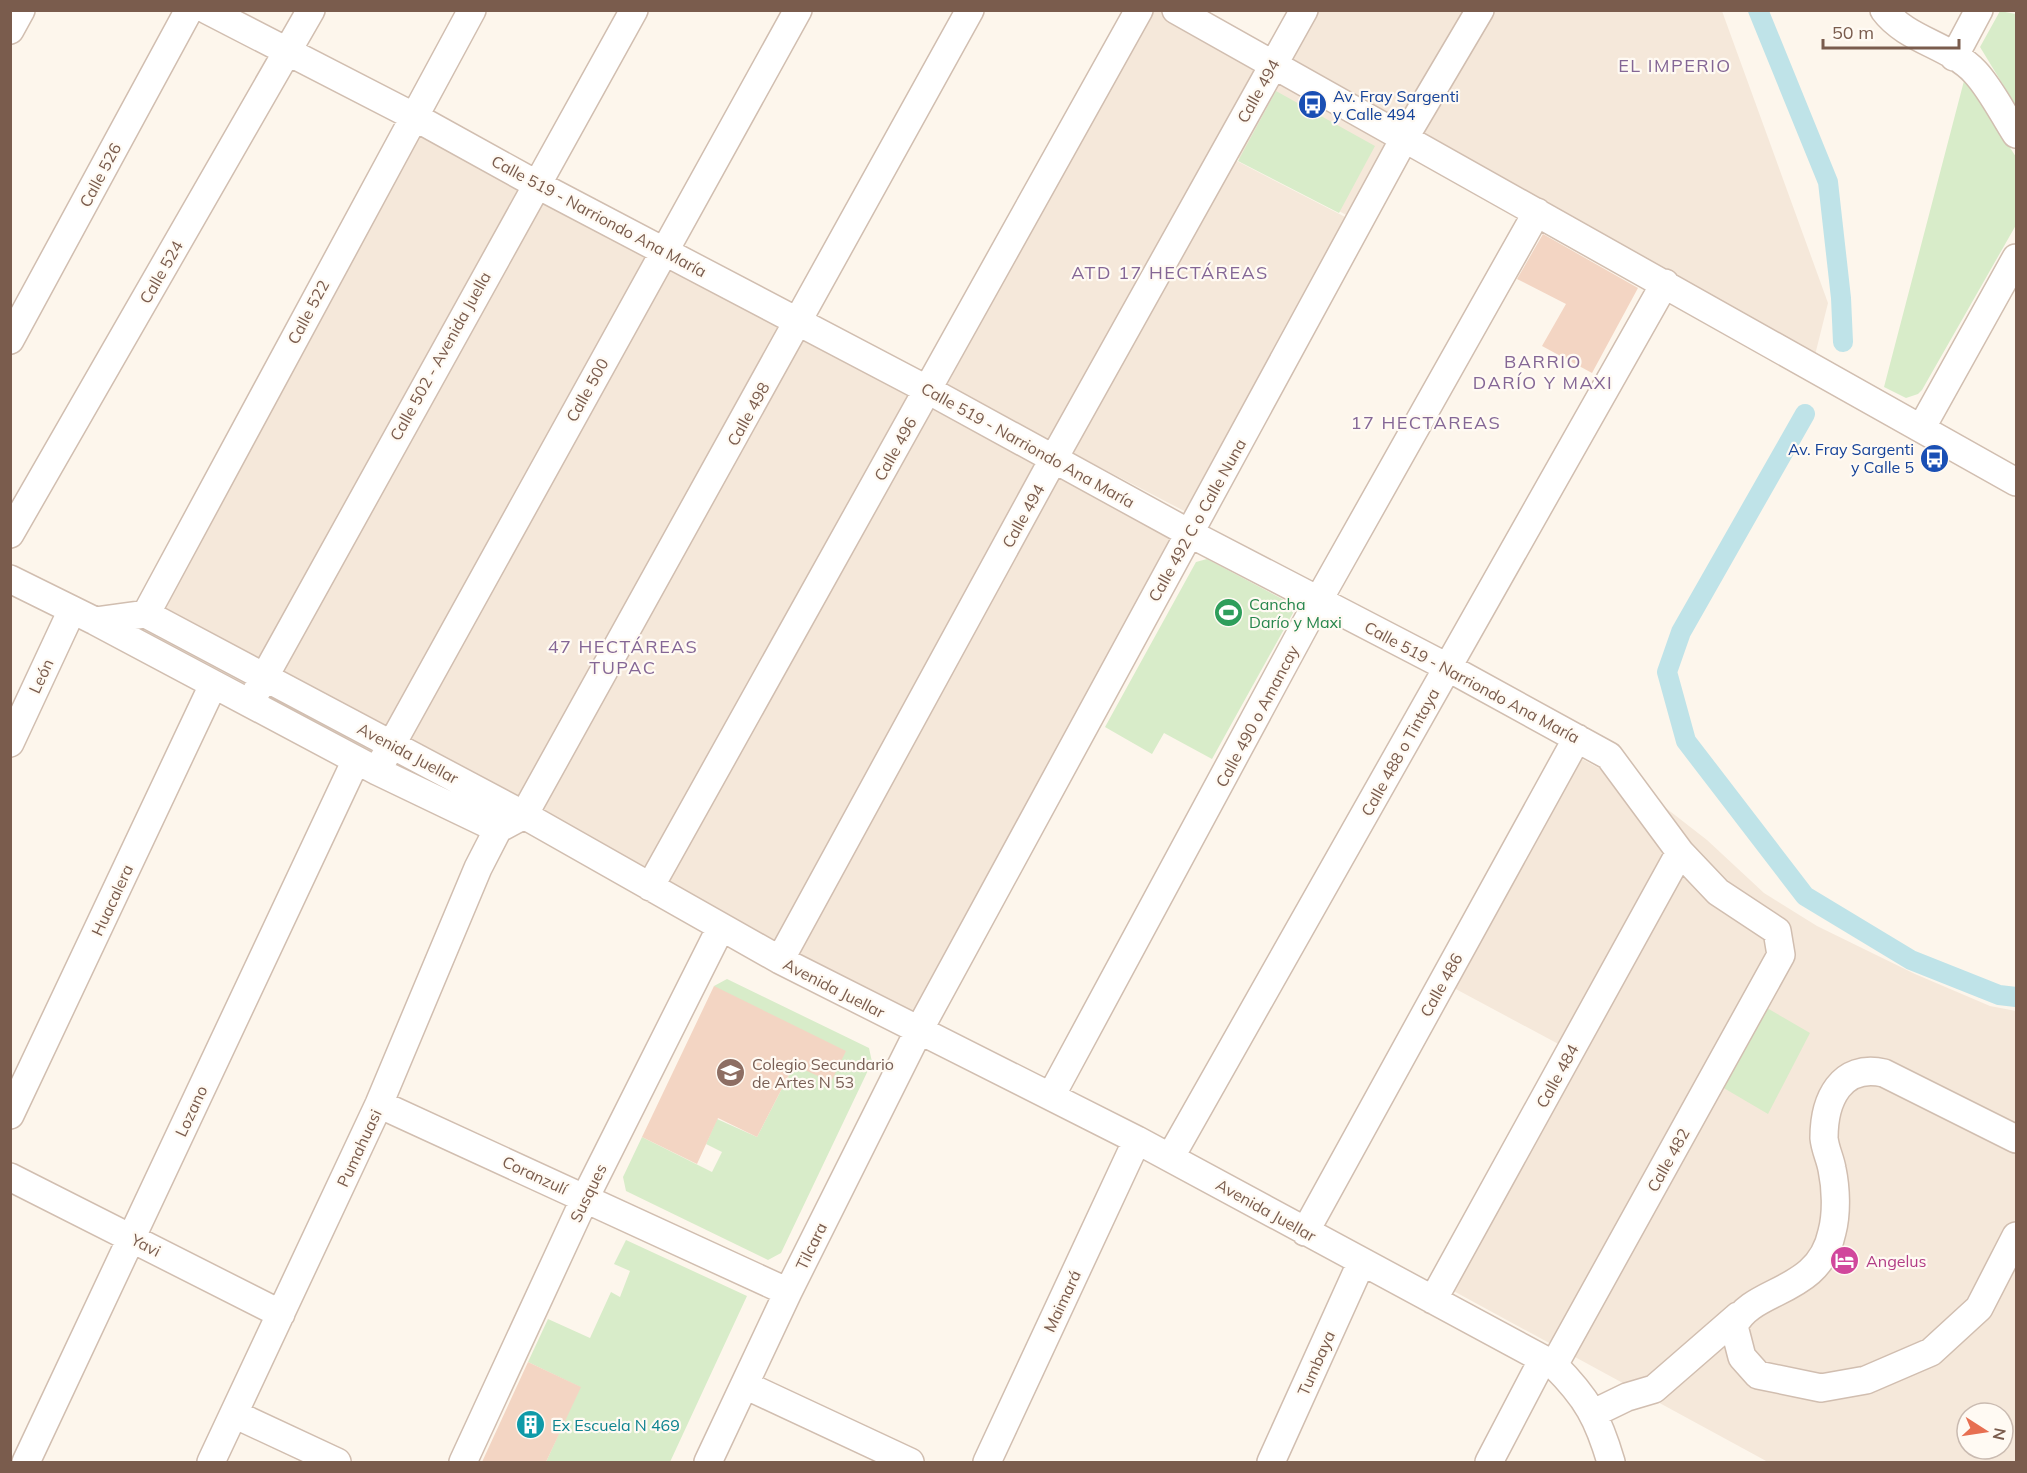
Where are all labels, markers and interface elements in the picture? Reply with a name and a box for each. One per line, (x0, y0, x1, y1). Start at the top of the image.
scale bar (1823, 12, 1960, 50)
text: 50 m (1832, 21, 1874, 44)
district label: EL IMPERIO (1618, 54, 1732, 77)
street label: Calle 494 (1232, 55, 1284, 126)
place label: Av. Fray Sargenti y Calle 494 (1333, 86, 1459, 124)
bus stop icon: Av. Fray Sargenti y Calle 494 (1296, 89, 1328, 121)
street label: Calle 526 (75, 140, 125, 210)
street label: Calle 519 - Narriondo Ana María (488, 151, 710, 281)
street label: Calle 524 (135, 237, 187, 307)
district label: ATD 17 HECTÁREAS (1071, 261, 1269, 284)
street label: Calle 502 - Avenida Juella (385, 268, 495, 444)
street label: Calle 522 (283, 277, 333, 347)
district label: BARRIO DARÍO Y MAXI (1473, 350, 1613, 394)
street label: Calle 500 (561, 355, 613, 425)
street label: Calle 519 - Narriondo Ana María (918, 378, 1138, 512)
street label: Calle 498 (722, 379, 774, 449)
district label: 17 HECTAREAS (1351, 411, 1501, 434)
street label: Calle 496 (869, 414, 921, 484)
street label: Calle 492 C o Calle Nuna (1144, 435, 1250, 605)
place label: Av. Fray Sargenti y Calle 5 (1788, 439, 1914, 477)
bus stop icon: Av. Fray Sargenti y Calle 5 (1919, 442, 1951, 474)
street label: Calle 494 (997, 480, 1049, 551)
place label: Cancha Darío y Maxi (1249, 594, 1342, 632)
sports icon: Cancha Darío y Maxi (1212, 597, 1244, 629)
street label: Calle 519 - Narriondo Ana María (1361, 617, 1583, 747)
district label: 47 HECTÁREAS TUPAC (548, 635, 698, 679)
street label: Calle 490 o Amancay (1211, 641, 1303, 790)
street label: León (24, 656, 58, 696)
street label: Calle 488 o Tintaya (1357, 685, 1443, 819)
street label: Avenida Juellar (354, 718, 462, 788)
street label: Huacalera (87, 861, 137, 939)
street label: Calle 486 (1415, 950, 1467, 1020)
street label: Avenida Juellar (780, 954, 888, 1022)
street label: Calle 484 (1531, 1040, 1583, 1111)
place label: Colegio Secundario de Artes N 53 (752, 1054, 894, 1092)
school or university icon: Colegio Secundario de Artes N 53 (715, 1057, 747, 1089)
street label: Lozano (171, 1082, 211, 1140)
street label: Pumahuasi (332, 1106, 386, 1190)
street label: Calle 482 (1642, 1125, 1694, 1195)
street label: Coranzulí (499, 1151, 572, 1199)
street label: Susques (565, 1160, 611, 1226)
street label: Avenida Juellar (1213, 1174, 1320, 1246)
street label: Tilcara (791, 1219, 831, 1273)
street label: Yavi (127, 1229, 164, 1261)
hotel icon: Angelus (1829, 1245, 1861, 1277)
place label: Angelus (1866, 1251, 1927, 1271)
street label: Maimará (1039, 1267, 1085, 1335)
street label: Tumbaya (1293, 1327, 1339, 1399)
north arrow (1955, 1401, 2015, 1461)
building icon: Ex Escuela N 469 (515, 1409, 547, 1441)
place label: Ex Escuela N 469 (552, 1415, 680, 1435)
text: N (1989, 1426, 2011, 1442)

